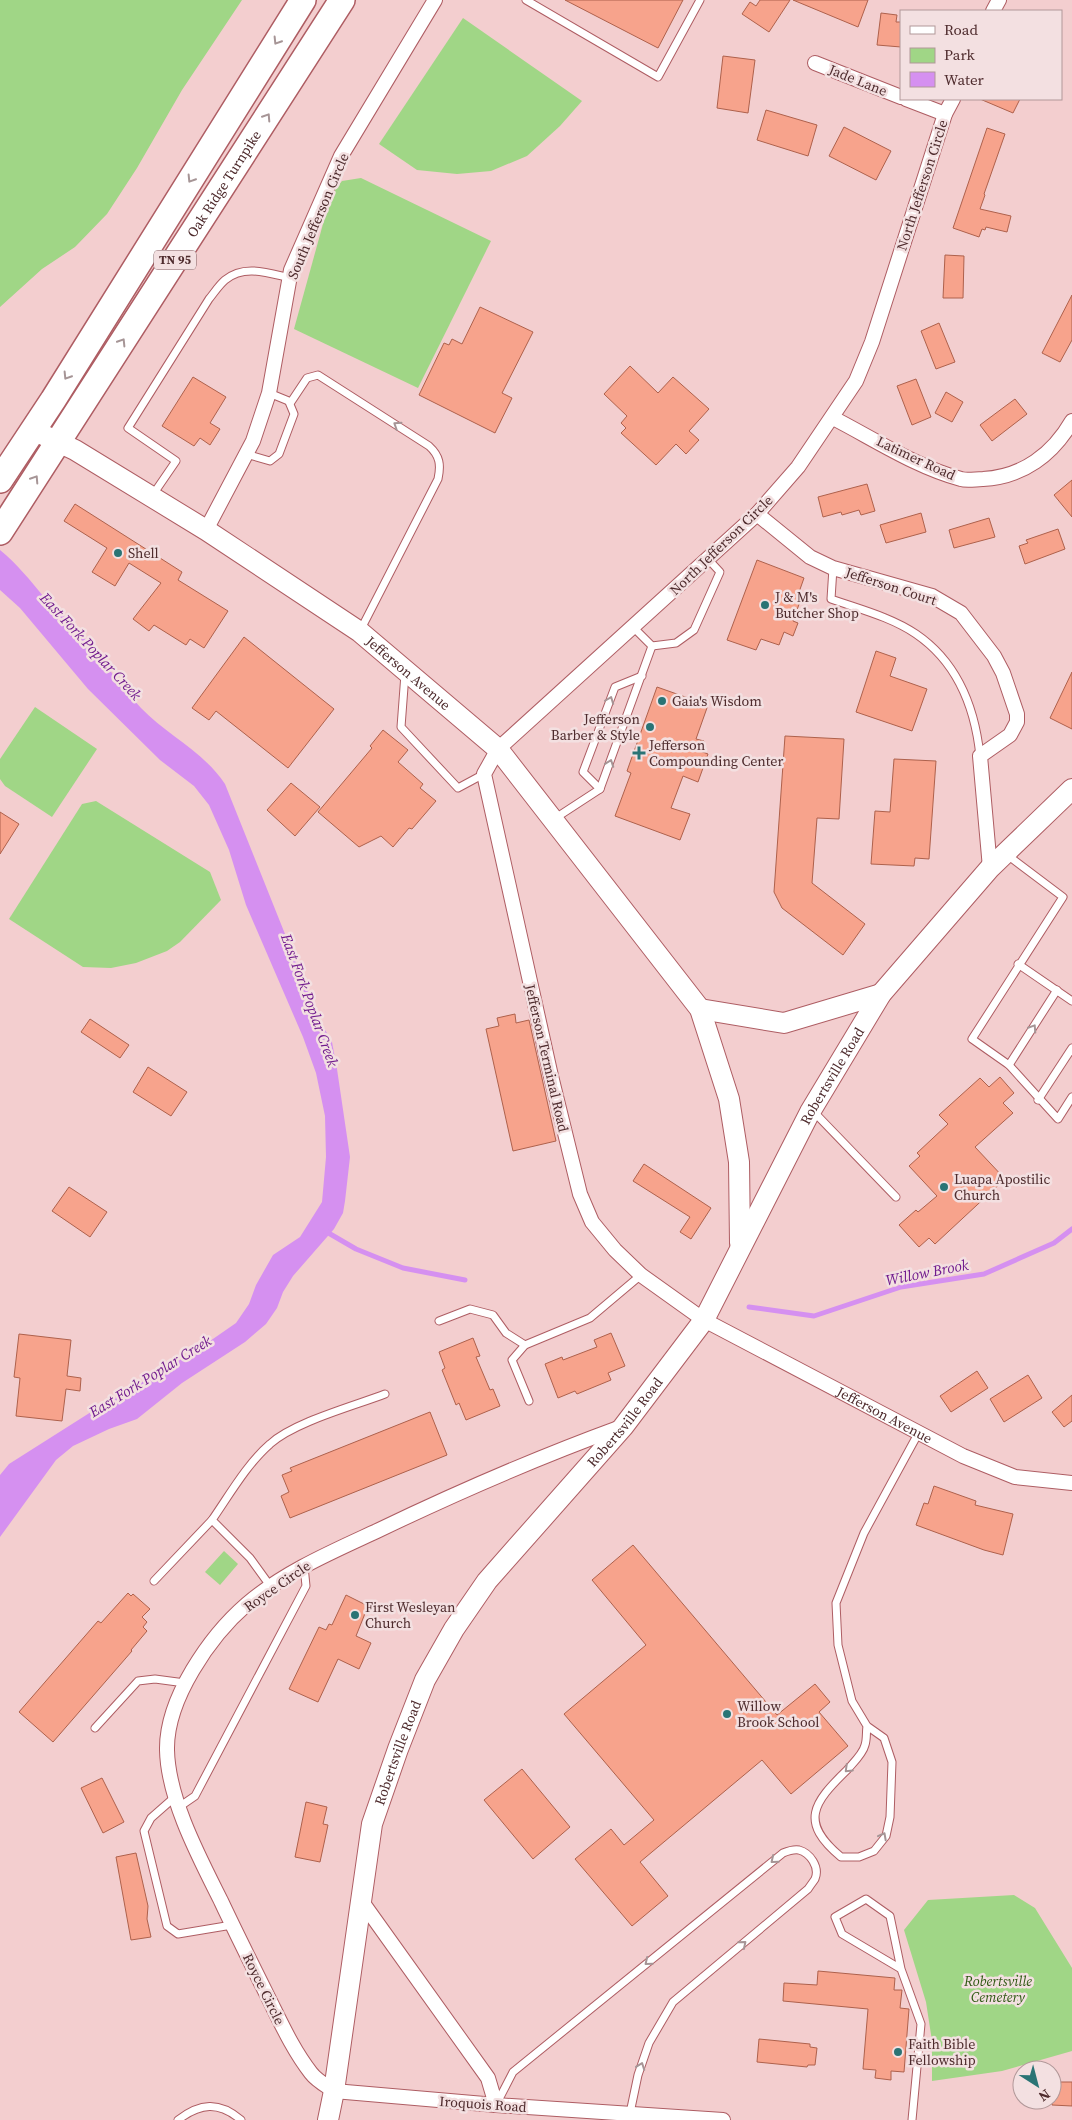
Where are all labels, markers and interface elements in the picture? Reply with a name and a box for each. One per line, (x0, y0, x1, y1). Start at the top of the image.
legend (900, 10, 1062, 100)
text: Road (944, 19, 978, 40)
one-way arrow (274, 36, 283, 45)
text: Park (944, 44, 976, 65)
street label: Jade Lane (825, 59, 890, 101)
text: Water (944, 69, 985, 90)
one-way arrow (261, 113, 270, 123)
street label: North Jefferson Circle (891, 117, 953, 253)
street label: Oak Ridge Turnpike (182, 126, 266, 241)
street label: South Jefferson Circle (282, 150, 354, 282)
one-way arrow (188, 174, 197, 183)
road number: TN 95 (154, 250, 196, 270)
one-way arrow (116, 338, 126, 347)
one-way arrow (64, 371, 74, 380)
one-way arrow (393, 422, 402, 432)
street label: Latimer Road (873, 431, 959, 485)
one-way arrow (28, 475, 38, 484)
street label: North Jefferson Circle (665, 490, 777, 600)
place label: Shell (128, 543, 159, 563)
marker: Shell (112, 547, 124, 559)
street label: Jefferson Court (842, 562, 940, 610)
water label: East Fork Poplar Creek (35, 587, 147, 705)
place label: J & M's Butcher Shop (774, 587, 859, 623)
marker: J & M's Butcher Shop (759, 599, 771, 611)
street label: Jefferson Avenue (361, 631, 455, 715)
place label: Gaia's Wisdom (672, 691, 762, 711)
marker: Gaia's Wisdom (656, 695, 668, 707)
one-way arrow (604, 696, 614, 705)
place label: Jefferson Barber & Style (551, 709, 641, 745)
marker: Jefferson Barber & Style (644, 721, 656, 733)
place label: Jefferson Compounding Center (648, 735, 783, 771)
marker: Jefferson Compounding Center (633, 747, 645, 759)
one-way arrow (604, 759, 614, 768)
water label: East Fork Poplar Creek (276, 929, 344, 1070)
street label: Jefferson Terminal Road (520, 981, 574, 1134)
street label: Robertsville Road (795, 1023, 869, 1128)
one-way arrow (1027, 1024, 1036, 1033)
place label: Luapa Apostilic Church (954, 1169, 1050, 1205)
marker: Luapa Apostilic Church (938, 1181, 950, 1193)
water label: Willow Brook (884, 1254, 971, 1290)
water label: East Fork Poplar Creek (84, 1329, 216, 1423)
street label: Robertsville Road (582, 1373, 667, 1471)
street label: Jefferson Avenue (832, 1381, 936, 1448)
street label: Royce Circle (240, 1556, 314, 1616)
place label: First Wesleyan Church (365, 1597, 456, 1633)
marker: First Wesleyan Church (349, 1609, 361, 1621)
place label: Willow Brook School (737, 1696, 819, 1732)
street label: Robertsville Road (369, 1697, 426, 1808)
marker: Willow Brook School (721, 1708, 733, 1720)
one-way arrow (845, 1763, 854, 1772)
one-way arrow (877, 1833, 887, 1842)
one-way arrow (770, 1855, 779, 1864)
one-way arrow (737, 1941, 746, 1949)
street label: Royce Circle (238, 1950, 290, 2028)
one-way arrow (644, 1957, 653, 1966)
park label: Robertsville Cemetery (963, 1971, 1032, 2007)
place label: Faith Bible Fellowship (908, 2034, 976, 2070)
marker: Faith Bible Fellowship (892, 2046, 904, 2058)
north arrow (1012, 2060, 1062, 2110)
one-way arrow (635, 2062, 645, 2071)
text: N (1035, 2084, 1055, 2107)
street label: Iroquois Road (439, 2091, 527, 2117)

